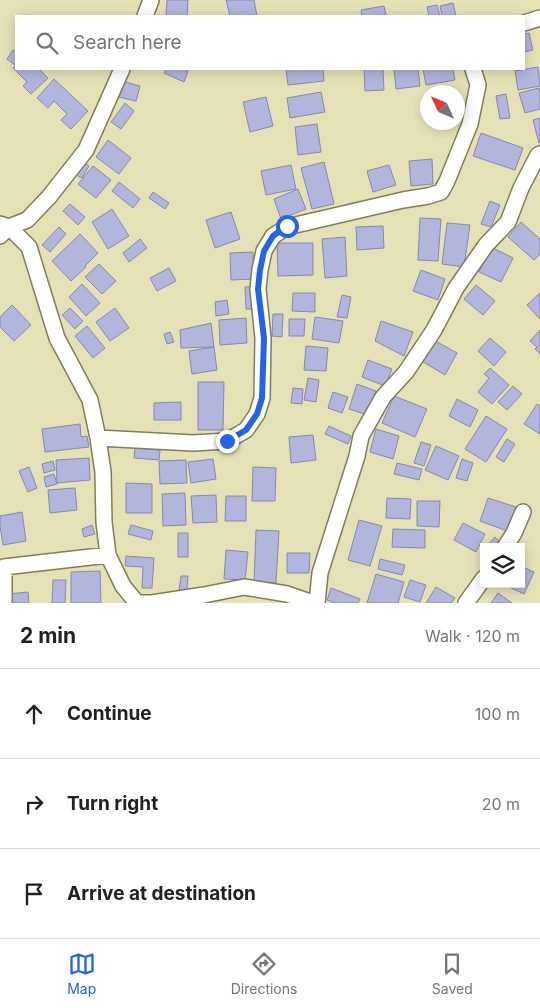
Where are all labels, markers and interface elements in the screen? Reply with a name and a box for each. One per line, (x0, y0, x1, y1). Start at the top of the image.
search box (15, 15, 525, 70)
icon: search (33, 29, 61, 57)
text: Search here (73, 31, 182, 54)
north arrow (420, 85, 465, 130)
route start (276, 215, 299, 238)
route end (216, 430, 239, 453)
map controls (480, 543, 525, 588)
button: layers (480, 543, 525, 588)
text: 2 min (20, 623, 76, 648)
text: Walk · 120 m (425, 626, 520, 646)
icon: ahead (20, 700, 48, 728)
text: Continue (67, 702, 152, 725)
text: 100 m (475, 704, 520, 724)
icon: right (20, 790, 48, 818)
text: Turn right (67, 792, 158, 815)
text: 20 m (482, 794, 520, 814)
icon: arrive (20, 880, 48, 908)
text: Arrive at destination (67, 882, 256, 905)
tab: Map (67, 950, 96, 997)
tab: Directions (231, 950, 297, 997)
tab: Saved (432, 950, 473, 997)

